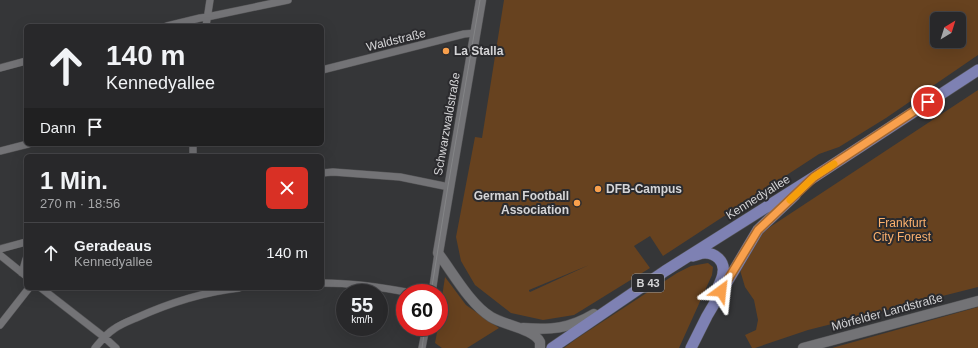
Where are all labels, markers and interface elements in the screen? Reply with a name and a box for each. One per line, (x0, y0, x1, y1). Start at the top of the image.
north arrow (930, 12, 966, 48)
map controls (930, 12, 966, 48)
street label: Waldstraße (365, 26, 428, 54)
icon: ahead (40, 40, 92, 92)
text: 140 m (106, 40, 185, 71)
place label: La Stalla (454, 44, 504, 58)
marker: La Stalla (441, 46, 451, 56)
street label: Schwarzwaldstraße (431, 71, 463, 177)
text: Kennedyallee (106, 73, 215, 93)
pin (911, 85, 945, 119)
icon: arrive (917, 91, 939, 113)
icon: arrive (84, 116, 106, 138)
text: Dann (40, 119, 76, 136)
text: 1 Min. (40, 167, 108, 194)
button: close (266, 167, 308, 209)
street label: Kennedyallee (723, 172, 793, 222)
place label: DFB-Campus (606, 182, 682, 196)
marker: DFB-Campus (593, 184, 603, 194)
place label: German Football Association (474, 189, 569, 217)
text: 270 m · 18:56 (40, 196, 120, 211)
marker: German Football Association (572, 198, 582, 208)
park label: Frankfurt City Forest (873, 216, 932, 244)
text: Geradeaus (74, 237, 152, 254)
icon: ahead (40, 242, 62, 264)
text: 140 m (266, 244, 308, 261)
text: Kennedyallee (74, 254, 153, 269)
position arrow (700, 270, 742, 312)
road number: B 43 (632, 274, 664, 292)
speed limit sign: 60 (396, 284, 448, 336)
street label: Mörfelder Landstraße (830, 290, 945, 334)
text: 55 (351, 294, 373, 316)
text: km/h (351, 314, 373, 325)

